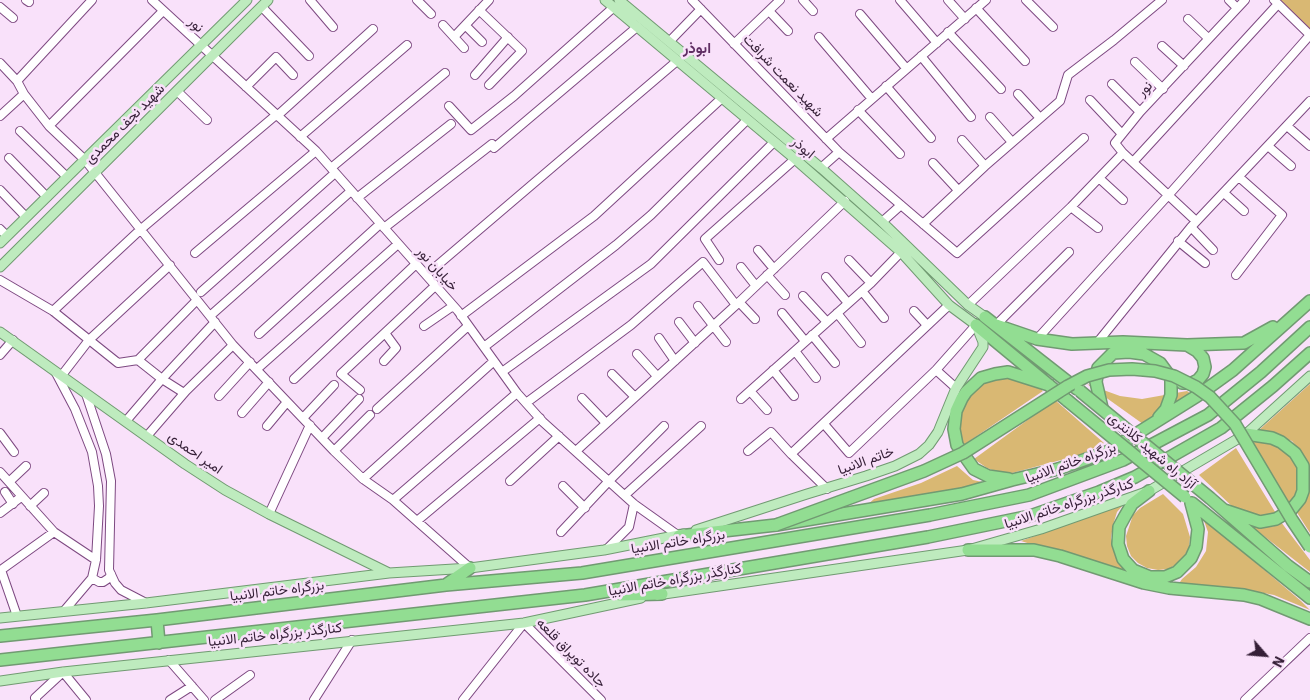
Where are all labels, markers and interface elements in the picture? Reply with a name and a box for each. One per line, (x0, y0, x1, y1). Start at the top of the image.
street label: نور (185, 14, 207, 36)
street label: شهید نعمت شرافت (739, 31, 827, 121)
district label: ابوذر (683, 40, 711, 58)
street label: نور (1134, 78, 1156, 100)
street label: شهید نجف محمدی (82, 81, 168, 167)
street label: ابوذر (788, 133, 818, 163)
street label: خیابان نور (413, 243, 461, 295)
street label: آزاد راه شهید کلانتری (1104, 409, 1200, 493)
street label: امیر احمدی (164, 428, 226, 478)
street label: بزرگراه خاتم الانبیا (1024, 439, 1118, 487)
street label: خاتم الانبیا (836, 443, 896, 479)
street label: کنارگذر بزرگراه خاتم الانبیا (1002, 475, 1136, 533)
street label: بزرگراه خاتم الانبیا (630, 526, 726, 558)
street label: کنارگذر بزرگراه خاتم الانبیا (607, 560, 743, 600)
street label: بزرگراه خاتم الانبیا (229, 577, 325, 605)
street label: جاده توپراق قلعه (533, 615, 609, 691)
street label: کنارگذر بزرگراه خاتم الانبیا (207, 620, 343, 650)
north arrow (1240, 630, 1290, 680)
text: N (1268, 653, 1289, 670)

